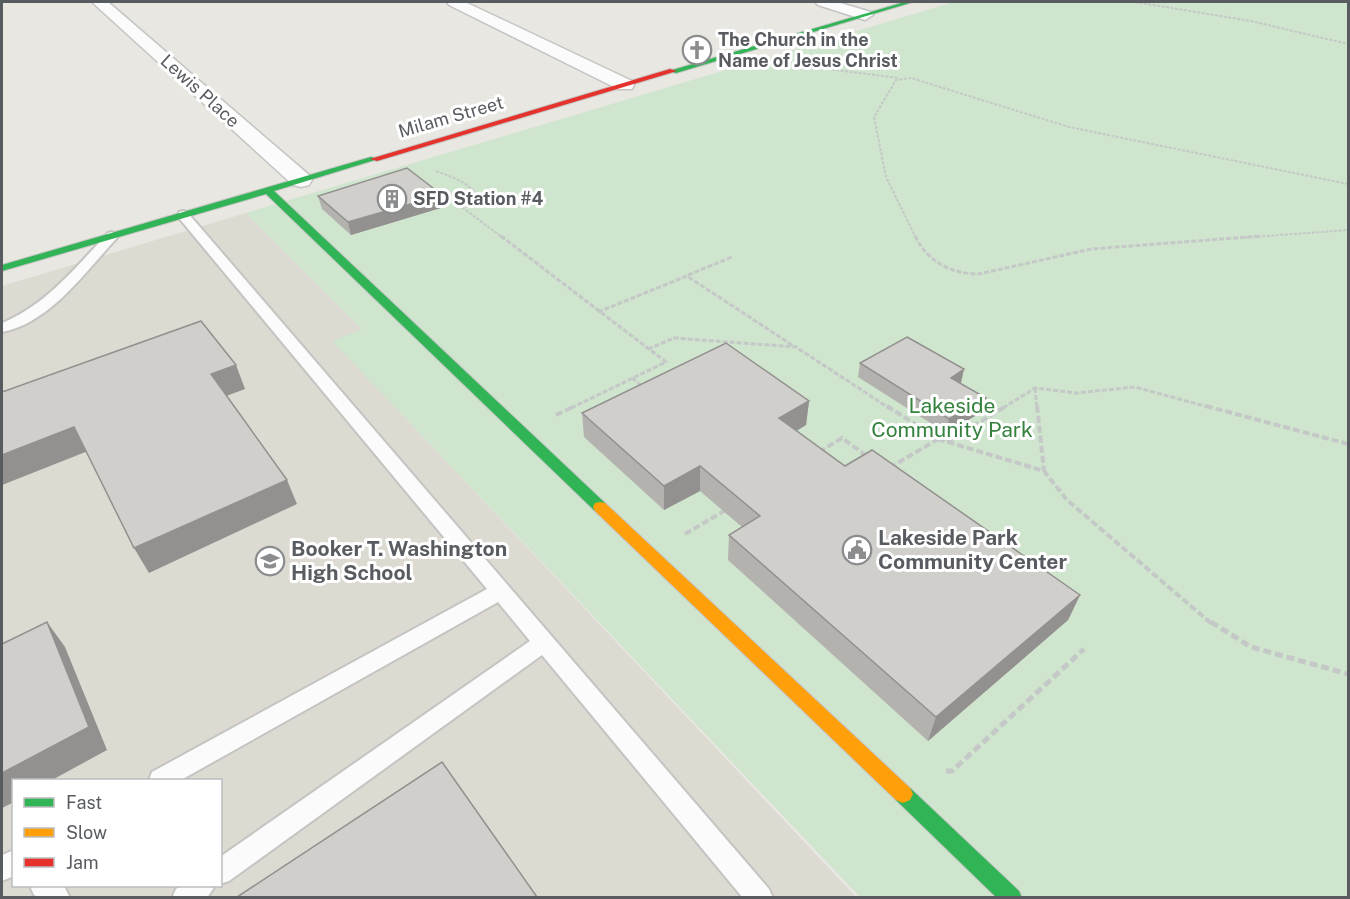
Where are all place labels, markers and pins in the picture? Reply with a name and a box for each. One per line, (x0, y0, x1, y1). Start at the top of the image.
place label: The Church in the Name of Jesus Christ (718, 29, 898, 71)
church icon: The Church in the Name of Jesus Christ (681, 34, 713, 66)
building icon: SFD Station #4 (376, 183, 408, 215)
place label: SFD Station #4 (413, 188, 544, 209)
place label: Lakeside Park Community Center (878, 525, 1067, 574)
public building icon: Lakeside Park Community Center (841, 534, 873, 566)
place label: Booker T. Washington High School (291, 536, 507, 585)
school or university icon: Booker T. Washington High School (254, 545, 286, 577)

